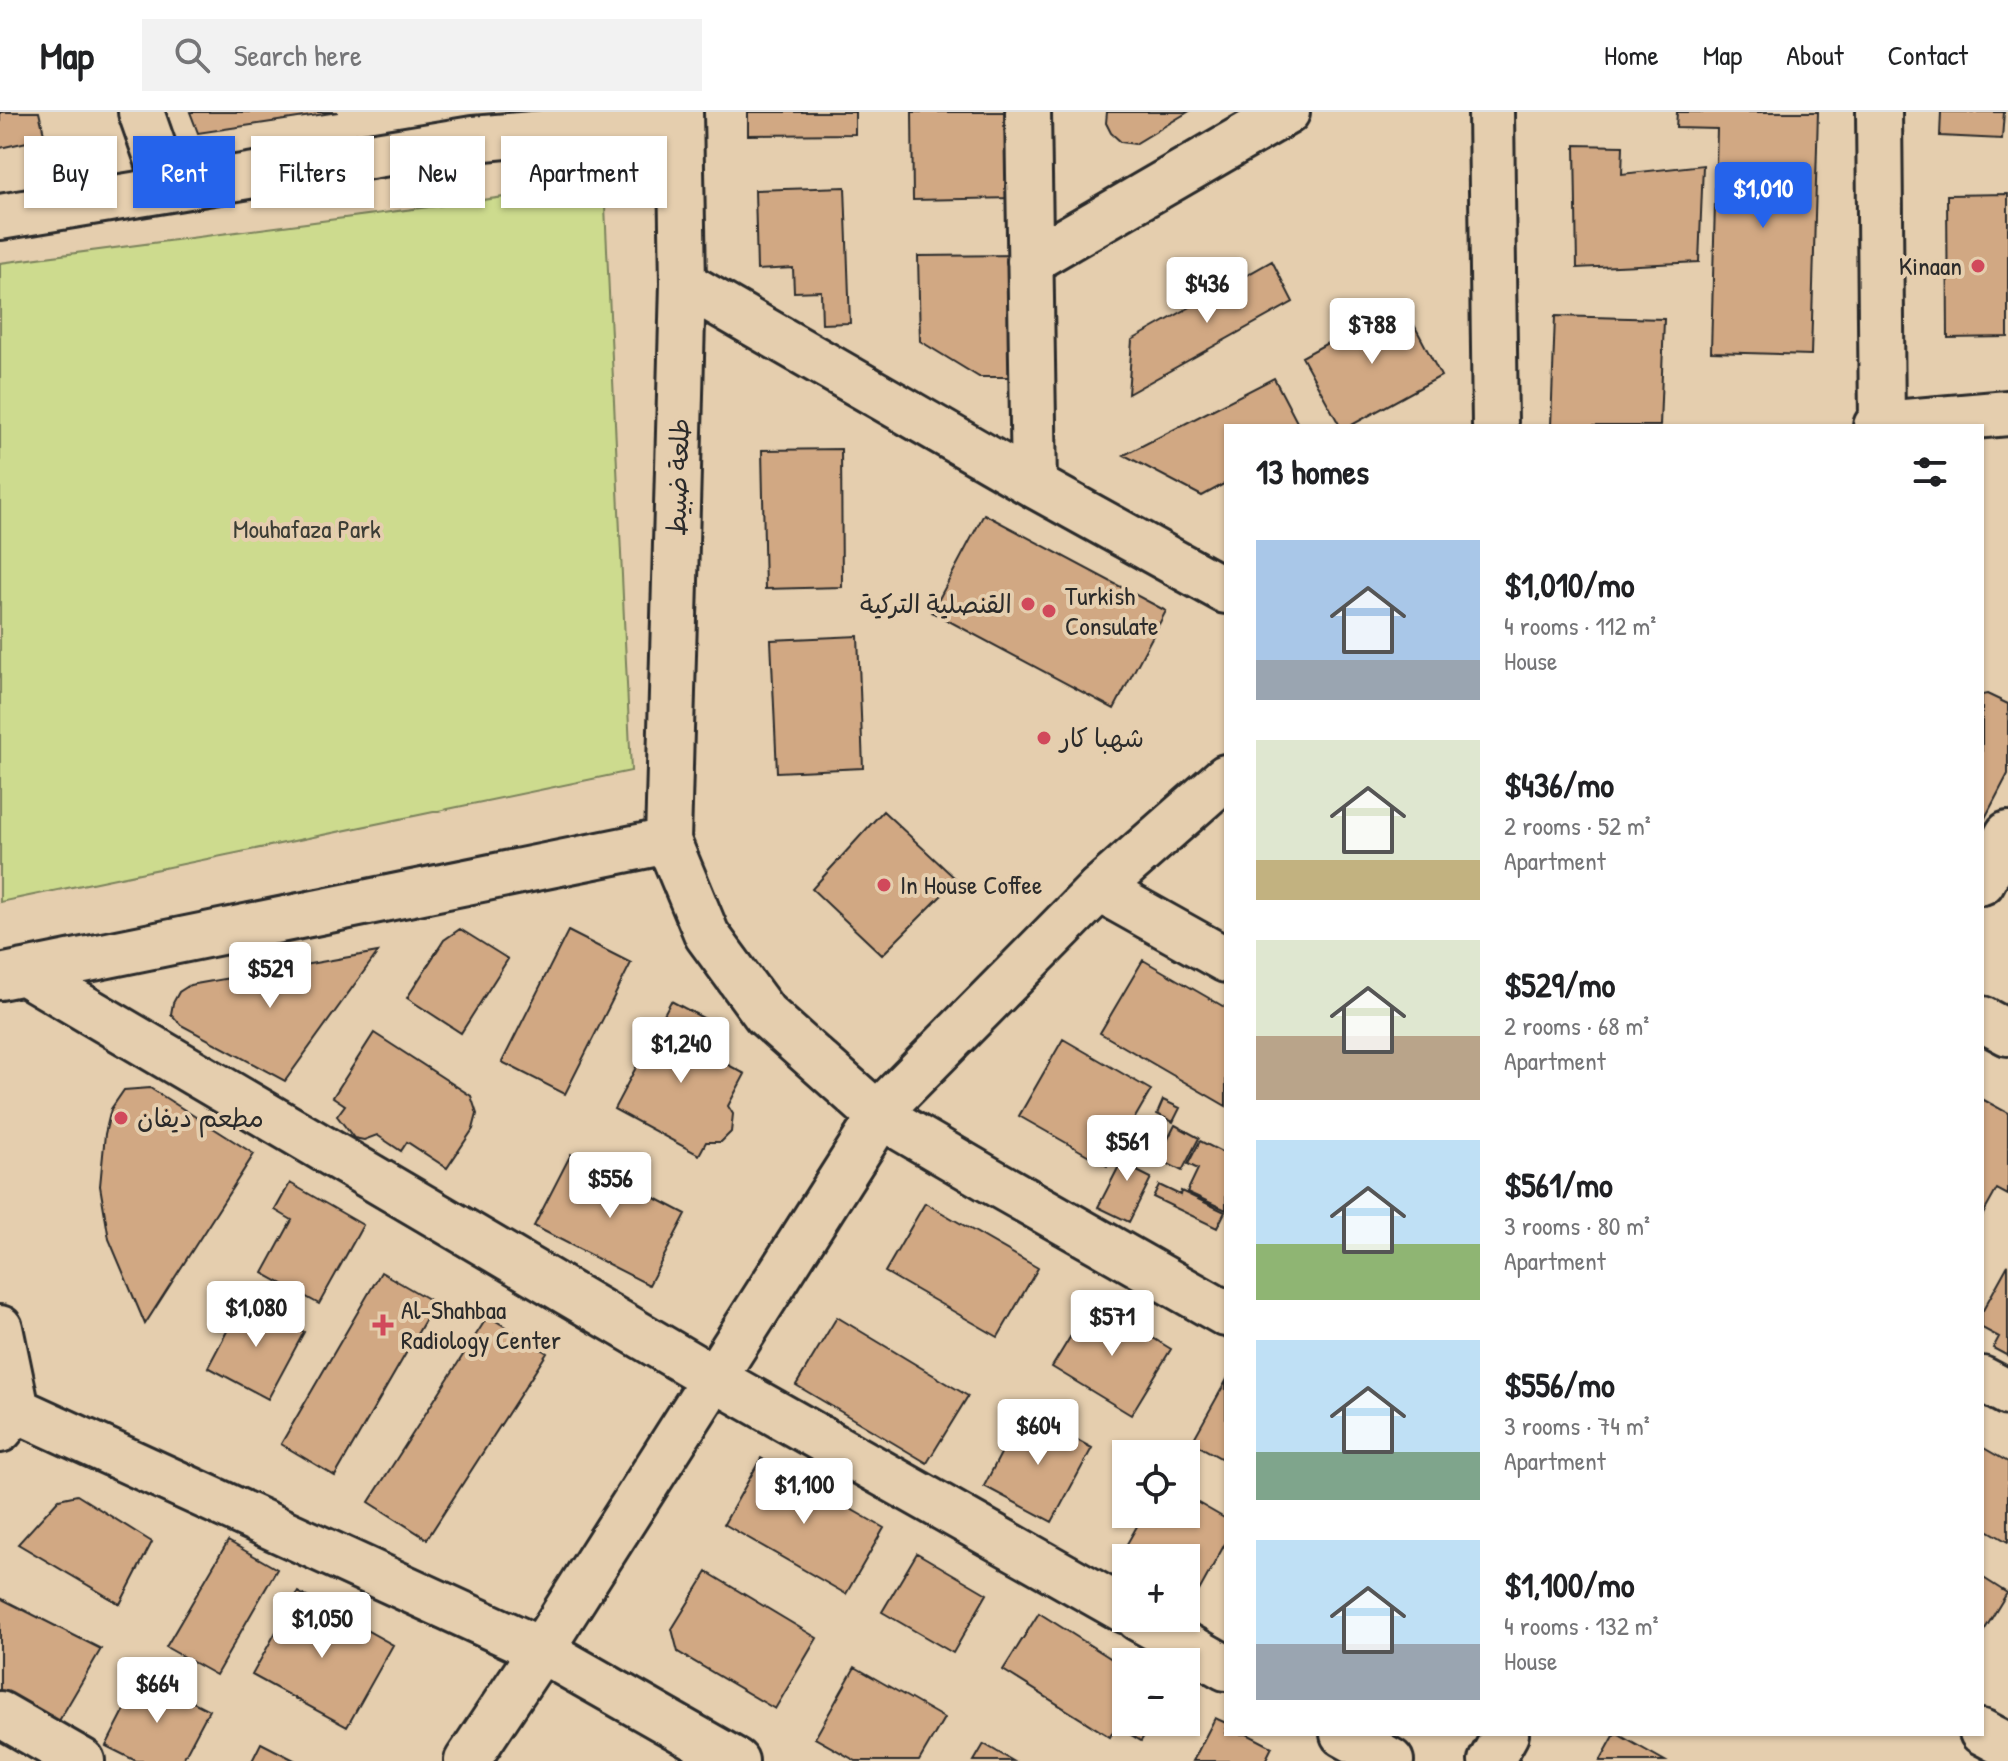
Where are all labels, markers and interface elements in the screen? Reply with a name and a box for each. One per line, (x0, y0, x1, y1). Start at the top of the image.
search box (142, 19, 702, 91)
text: Map (40, 29, 94, 81)
icon: search (170, 33, 214, 77)
text: Search here (234, 35, 362, 75)
text: Home (1604, 36, 1659, 74)
text: Map (1703, 36, 1742, 74)
text: About (1786, 36, 1844, 74)
text: Contact (1888, 36, 1968, 74)
chip: Buy (24, 136, 117, 208)
chip: Rent (133, 136, 235, 208)
chip: Filters (251, 136, 374, 208)
chip: New (390, 136, 485, 208)
chip: Apartment (501, 136, 667, 208)
pin: $1,010 (1698, 162, 1828, 230)
text: $1,010 (1733, 170, 1793, 205)
place label: Kinaan (1899, 248, 1962, 283)
pin: $436 (1160, 257, 1254, 325)
marker: Kinaan (1969, 257, 1987, 275)
text: $436 (1185, 265, 1229, 300)
pin: $788 (1325, 298, 1419, 366)
text: $788 (1348, 306, 1396, 341)
street label: طلعة ضبيط (658, 418, 697, 536)
text: 13 homes (1256, 449, 1369, 495)
icon: filters (1908, 450, 1952, 494)
park label: Mouhafaza Park (233, 511, 381, 546)
text: $1,010/mo (1504, 562, 1634, 608)
icon: home (1320, 572, 1416, 668)
place label: Turkish Consulate (1065, 578, 1158, 643)
place label: القنصلية التركية (860, 586, 1012, 621)
marker: القنصلية التركية (1019, 595, 1037, 613)
marker: Turkish Consulate (1040, 602, 1058, 620)
text: 4 rooms · 112 m² (1504, 608, 1656, 643)
text: House (1504, 643, 1557, 678)
place label: شهبا كار (1058, 720, 1144, 755)
marker: شهبا كار (1035, 729, 1053, 747)
text: $436/mo (1504, 762, 1614, 808)
icon: home (1320, 772, 1416, 868)
text: 2 rooms · 52 m² (1504, 808, 1651, 843)
text: Apartment (1504, 843, 1606, 878)
place label: In House Coffee (900, 867, 1042, 902)
marker: In House Coffee (875, 876, 893, 894)
pin: $529 (223, 942, 317, 1010)
text: $529 (247, 950, 293, 985)
text: $529/mo (1504, 962, 1615, 1008)
icon: home (1320, 972, 1416, 1068)
text: 2 rooms · 68 m² (1504, 1008, 1649, 1043)
pin: $1,240 (616, 1017, 746, 1085)
text: $1,240 (650, 1025, 712, 1060)
text: Apartment (1504, 1043, 1606, 1078)
place label: مطعم ديفان (137, 1100, 264, 1138)
marker: مطعم ديفان (112, 1109, 130, 1127)
pin: $561 (1080, 1115, 1174, 1183)
text: $561 (1105, 1123, 1149, 1158)
pin: $556 (563, 1152, 657, 1220)
text: $556 (587, 1160, 633, 1195)
text: $561/mo (1504, 1162, 1613, 1208)
icon: home (1320, 1172, 1416, 1268)
text: 3 rooms · 80 m² (1504, 1208, 1650, 1243)
text: Apartment (1504, 1243, 1606, 1278)
pin: $1,080 (191, 1281, 321, 1349)
text: $1,080 (225, 1289, 287, 1324)
pin: $571 (1065, 1290, 1159, 1358)
place label: Al-Shahbaa Radiology Center (401, 1292, 561, 1357)
text: $571 (1089, 1298, 1135, 1333)
marker: Al-Shahbaa Radiology Center (372, 1314, 394, 1336)
text: $556/mo (1504, 1362, 1615, 1408)
icon: home (1320, 1372, 1416, 1468)
pin: $604 (991, 1399, 1085, 1467)
text: $604 (1016, 1407, 1060, 1442)
text: 3 rooms · 74 m² (1504, 1408, 1650, 1443)
map controls (1112, 1440, 1200, 1736)
button: locate (1112, 1440, 1200, 1528)
text: Apartment (1504, 1443, 1606, 1478)
pin: $1,100 (739, 1458, 869, 1526)
text: $1,100 (774, 1466, 834, 1501)
button: + (1112, 1544, 1200, 1632)
text: $1,100/mo (1504, 1562, 1634, 1608)
icon: home (1320, 1572, 1416, 1668)
pin: $1,050 (257, 1592, 387, 1660)
text: $1,050 (291, 1600, 353, 1635)
text: 4 rooms · 132 m² (1504, 1608, 1658, 1643)
text: House (1504, 1643, 1557, 1678)
button: − (1112, 1648, 1200, 1736)
pin: $664 (110, 1657, 204, 1725)
text: $664 (135, 1665, 179, 1700)

